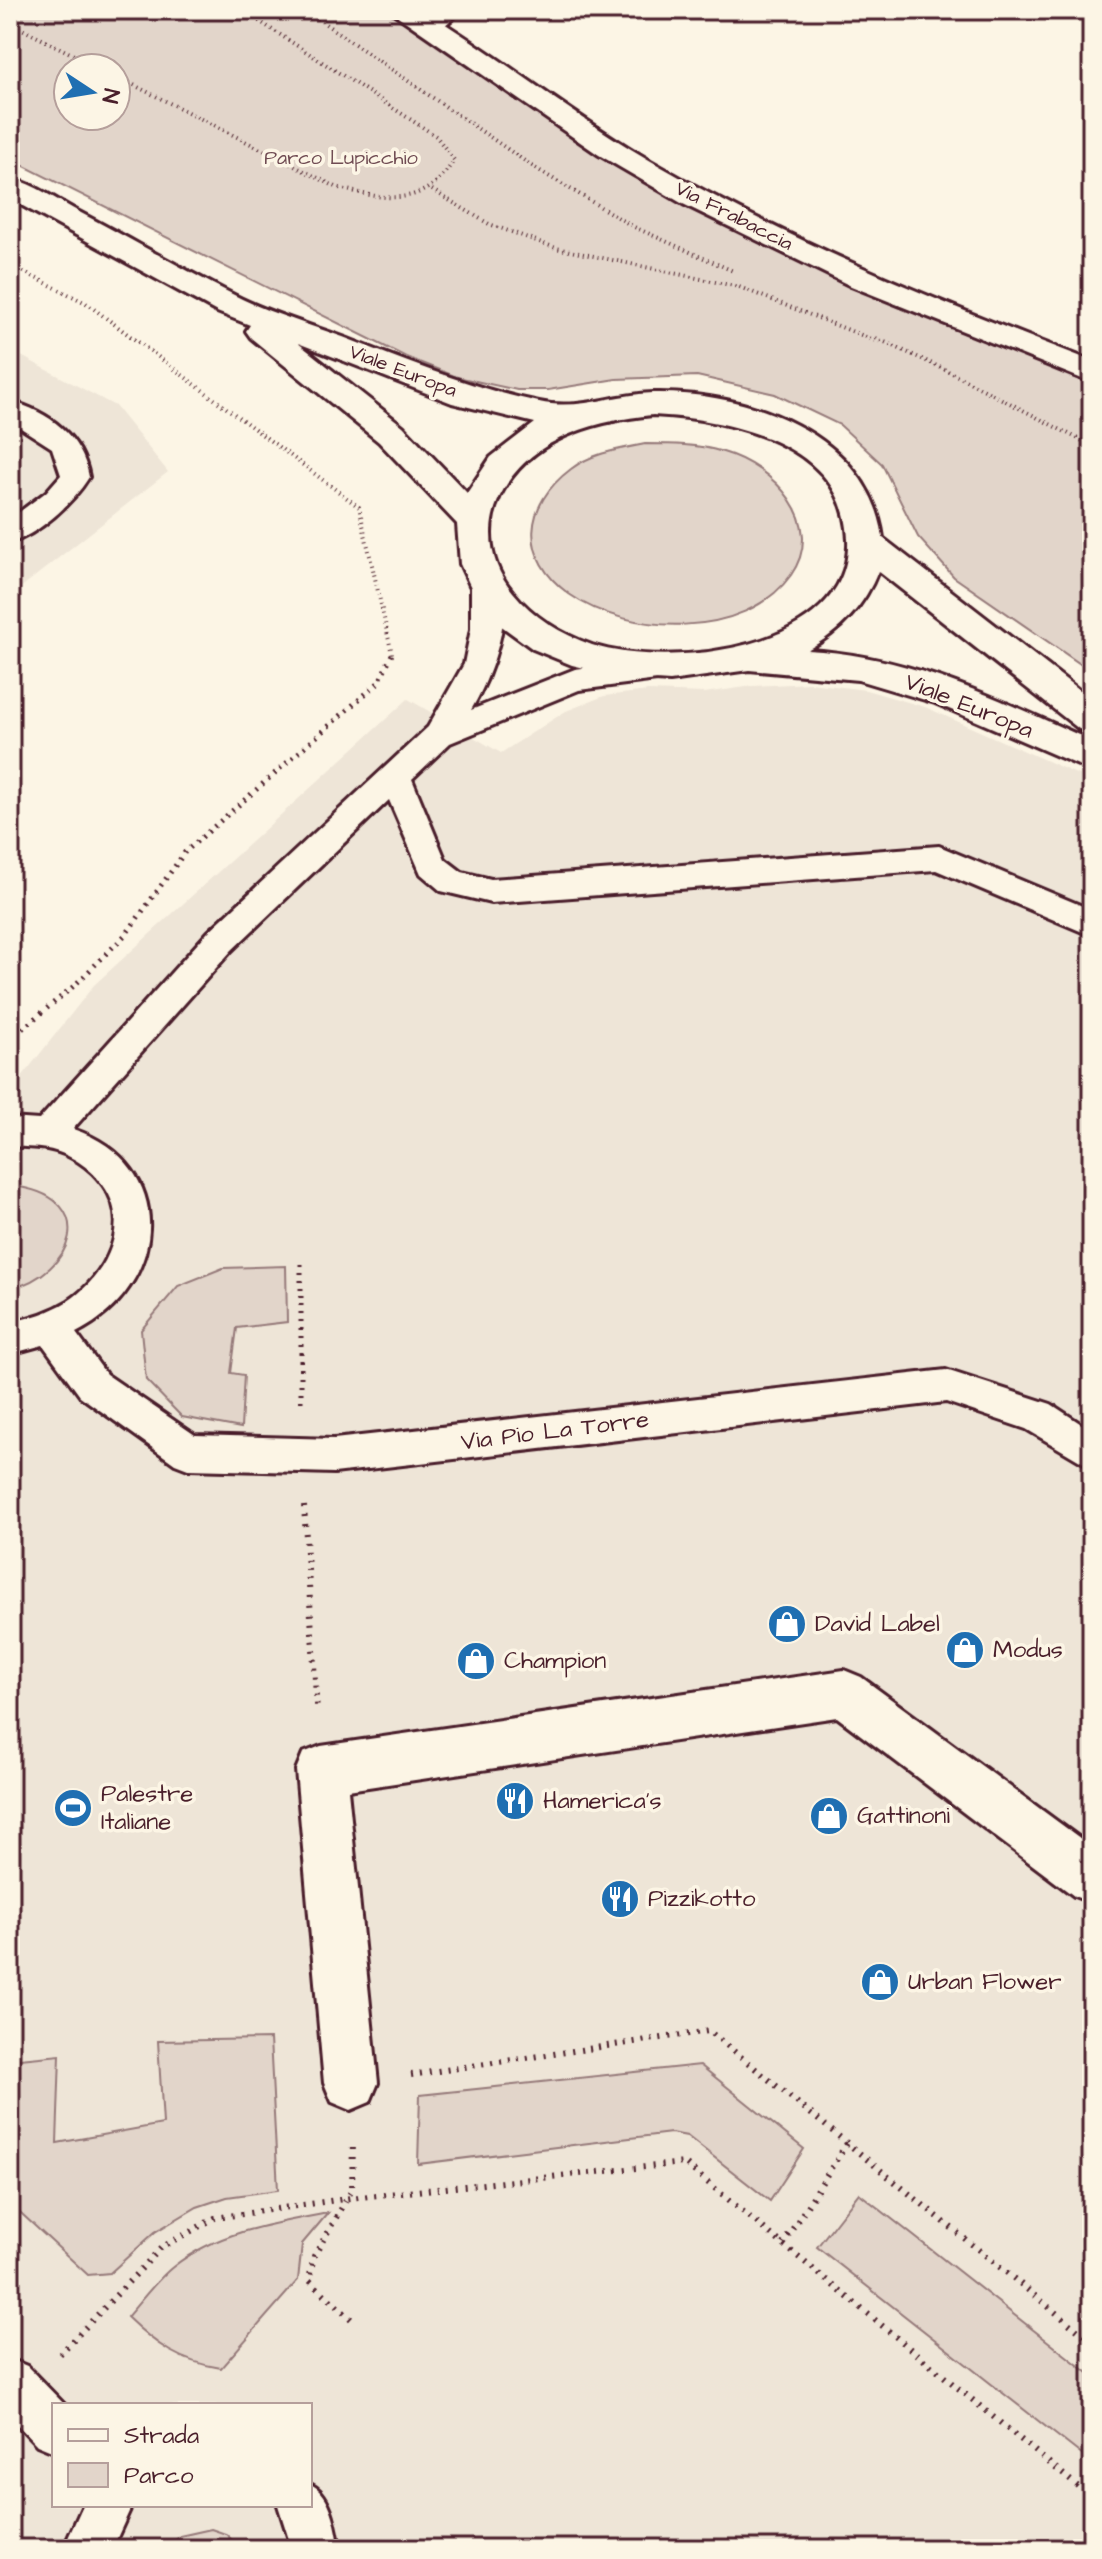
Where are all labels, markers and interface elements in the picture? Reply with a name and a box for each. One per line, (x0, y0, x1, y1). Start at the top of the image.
north arrow (52, 52, 132, 132)
text: N (93, 86, 127, 106)
park label: Parco Lupicchio (264, 144, 418, 172)
street label: Via Frabaccia (670, 174, 798, 258)
street label: Viale Europa (345, 338, 461, 404)
street label: Viale Europa (900, 665, 1038, 747)
street label: Via Pio La Torre (459, 1403, 651, 1459)
shop icon: David Label (766, 1603, 808, 1645)
place label: David Label (815, 1607, 940, 1641)
shop icon: Modus (944, 1629, 986, 1671)
place label: Modus (993, 1633, 1063, 1667)
shop icon: Champion (455, 1640, 497, 1682)
place label: Champion (504, 1644, 606, 1678)
place label: Palestre Italiane (101, 1777, 193, 1839)
restaurant icon: Hamerica's (494, 1780, 536, 1822)
place label: Hamerica's (543, 1784, 662, 1818)
sports icon: Palestre Italiane (52, 1787, 94, 1829)
shop icon: Gattinoni (808, 1795, 850, 1837)
place label: Gattinoni (857, 1799, 950, 1833)
restaurant icon: Pizzikotto (599, 1878, 641, 1920)
place label: Pizzikotto (648, 1882, 756, 1916)
shop icon: Urban Flower (859, 1961, 901, 2003)
place label: Urban Flower (908, 1965, 1062, 1999)
legend (52, 2403, 312, 2507)
text: Strada (124, 2419, 199, 2453)
text: Parco (124, 2459, 194, 2493)

